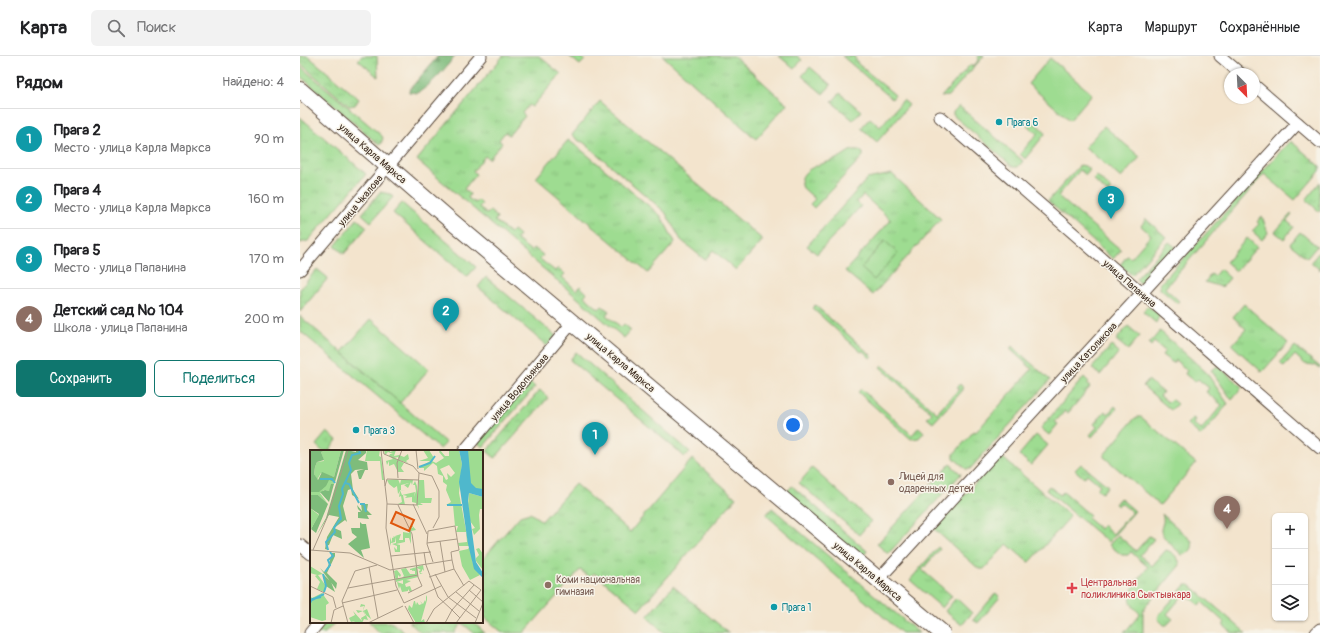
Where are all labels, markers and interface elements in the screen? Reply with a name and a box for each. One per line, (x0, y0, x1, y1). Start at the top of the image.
search box (91, 10, 371, 46)
text: Карта (20, 16, 67, 40)
icon: search (105, 17, 127, 39)
text: Поиск (137, 18, 176, 37)
text: Карта (1088, 19, 1123, 36)
text: Маршрут (1145, 19, 1197, 36)
text: Сохранённые (1219, 19, 1300, 36)
north arrow (1224, 68, 1260, 104)
text: Рядом (16, 72, 63, 93)
text: Найдено: 4 (222, 74, 284, 90)
marker: Прага 6 (994, 117, 1004, 127)
place label: Прага 6 (1007, 117, 1039, 129)
street label: улица Карла Маркса (335, 120, 409, 187)
text: Прага 2 (54, 121, 101, 140)
text: 1 (26, 131, 32, 147)
text: 90 m (254, 131, 284, 147)
text: Место · улица Карла Маркса (54, 140, 211, 156)
street label: улица Чкалова (335, 172, 386, 229)
text: Прага 4 (54, 181, 101, 200)
pin: 3 (1098, 186, 1124, 219)
text: 2 (25, 191, 33, 207)
text: 160 m (248, 191, 284, 207)
text: Место · улица Карла Маркса (54, 200, 211, 216)
text: Прага 5 (54, 241, 101, 260)
text: 3 (25, 251, 33, 267)
text: 170 m (249, 251, 284, 267)
street label: улица Папанина (1100, 257, 1159, 310)
text: Место · улица Папанина (54, 260, 186, 276)
pin: 2 (433, 298, 459, 331)
text: Детский сад № 104 (54, 301, 184, 320)
text: 4 (25, 311, 33, 327)
text: 200 m (245, 311, 284, 327)
text: Школа · улица Папанина (54, 320, 188, 336)
street label: улица Католикова (1057, 320, 1120, 386)
street label: улица Карла Маркса (583, 330, 657, 395)
street label: улица Водопьянова (488, 351, 552, 424)
button: Сохранить (16, 360, 146, 397)
button: Поделиться (154, 360, 284, 397)
your location (783, 415, 803, 435)
pin: 1 (582, 422, 608, 455)
marker: Прага 3 (351, 425, 361, 435)
place label: Прага 3 (364, 425, 396, 437)
inset map (310, 450, 483, 623)
place label: Лицей для одаренных детей (898, 471, 974, 495)
marker: Лицей для одаренных детей (886, 477, 896, 487)
pin: 4 (1214, 496, 1240, 529)
map controls (1272, 513, 1308, 621)
button: + (1272, 513, 1308, 549)
street label: улица Карла Маркса (830, 539, 904, 604)
button: − (1272, 549, 1308, 585)
place label: Коми национальная гимназия (556, 574, 640, 598)
place label: Центральная поликлиника Сыктывкара (1081, 577, 1191, 601)
marker: Коми национальная гимназия (543, 580, 553, 590)
marker: Центральная поликлиника Сыктывкара (1066, 582, 1078, 594)
button: layers (1272, 585, 1308, 621)
marker: Прага 1 (769, 602, 779, 612)
place label: Прага 1 (782, 602, 812, 614)

